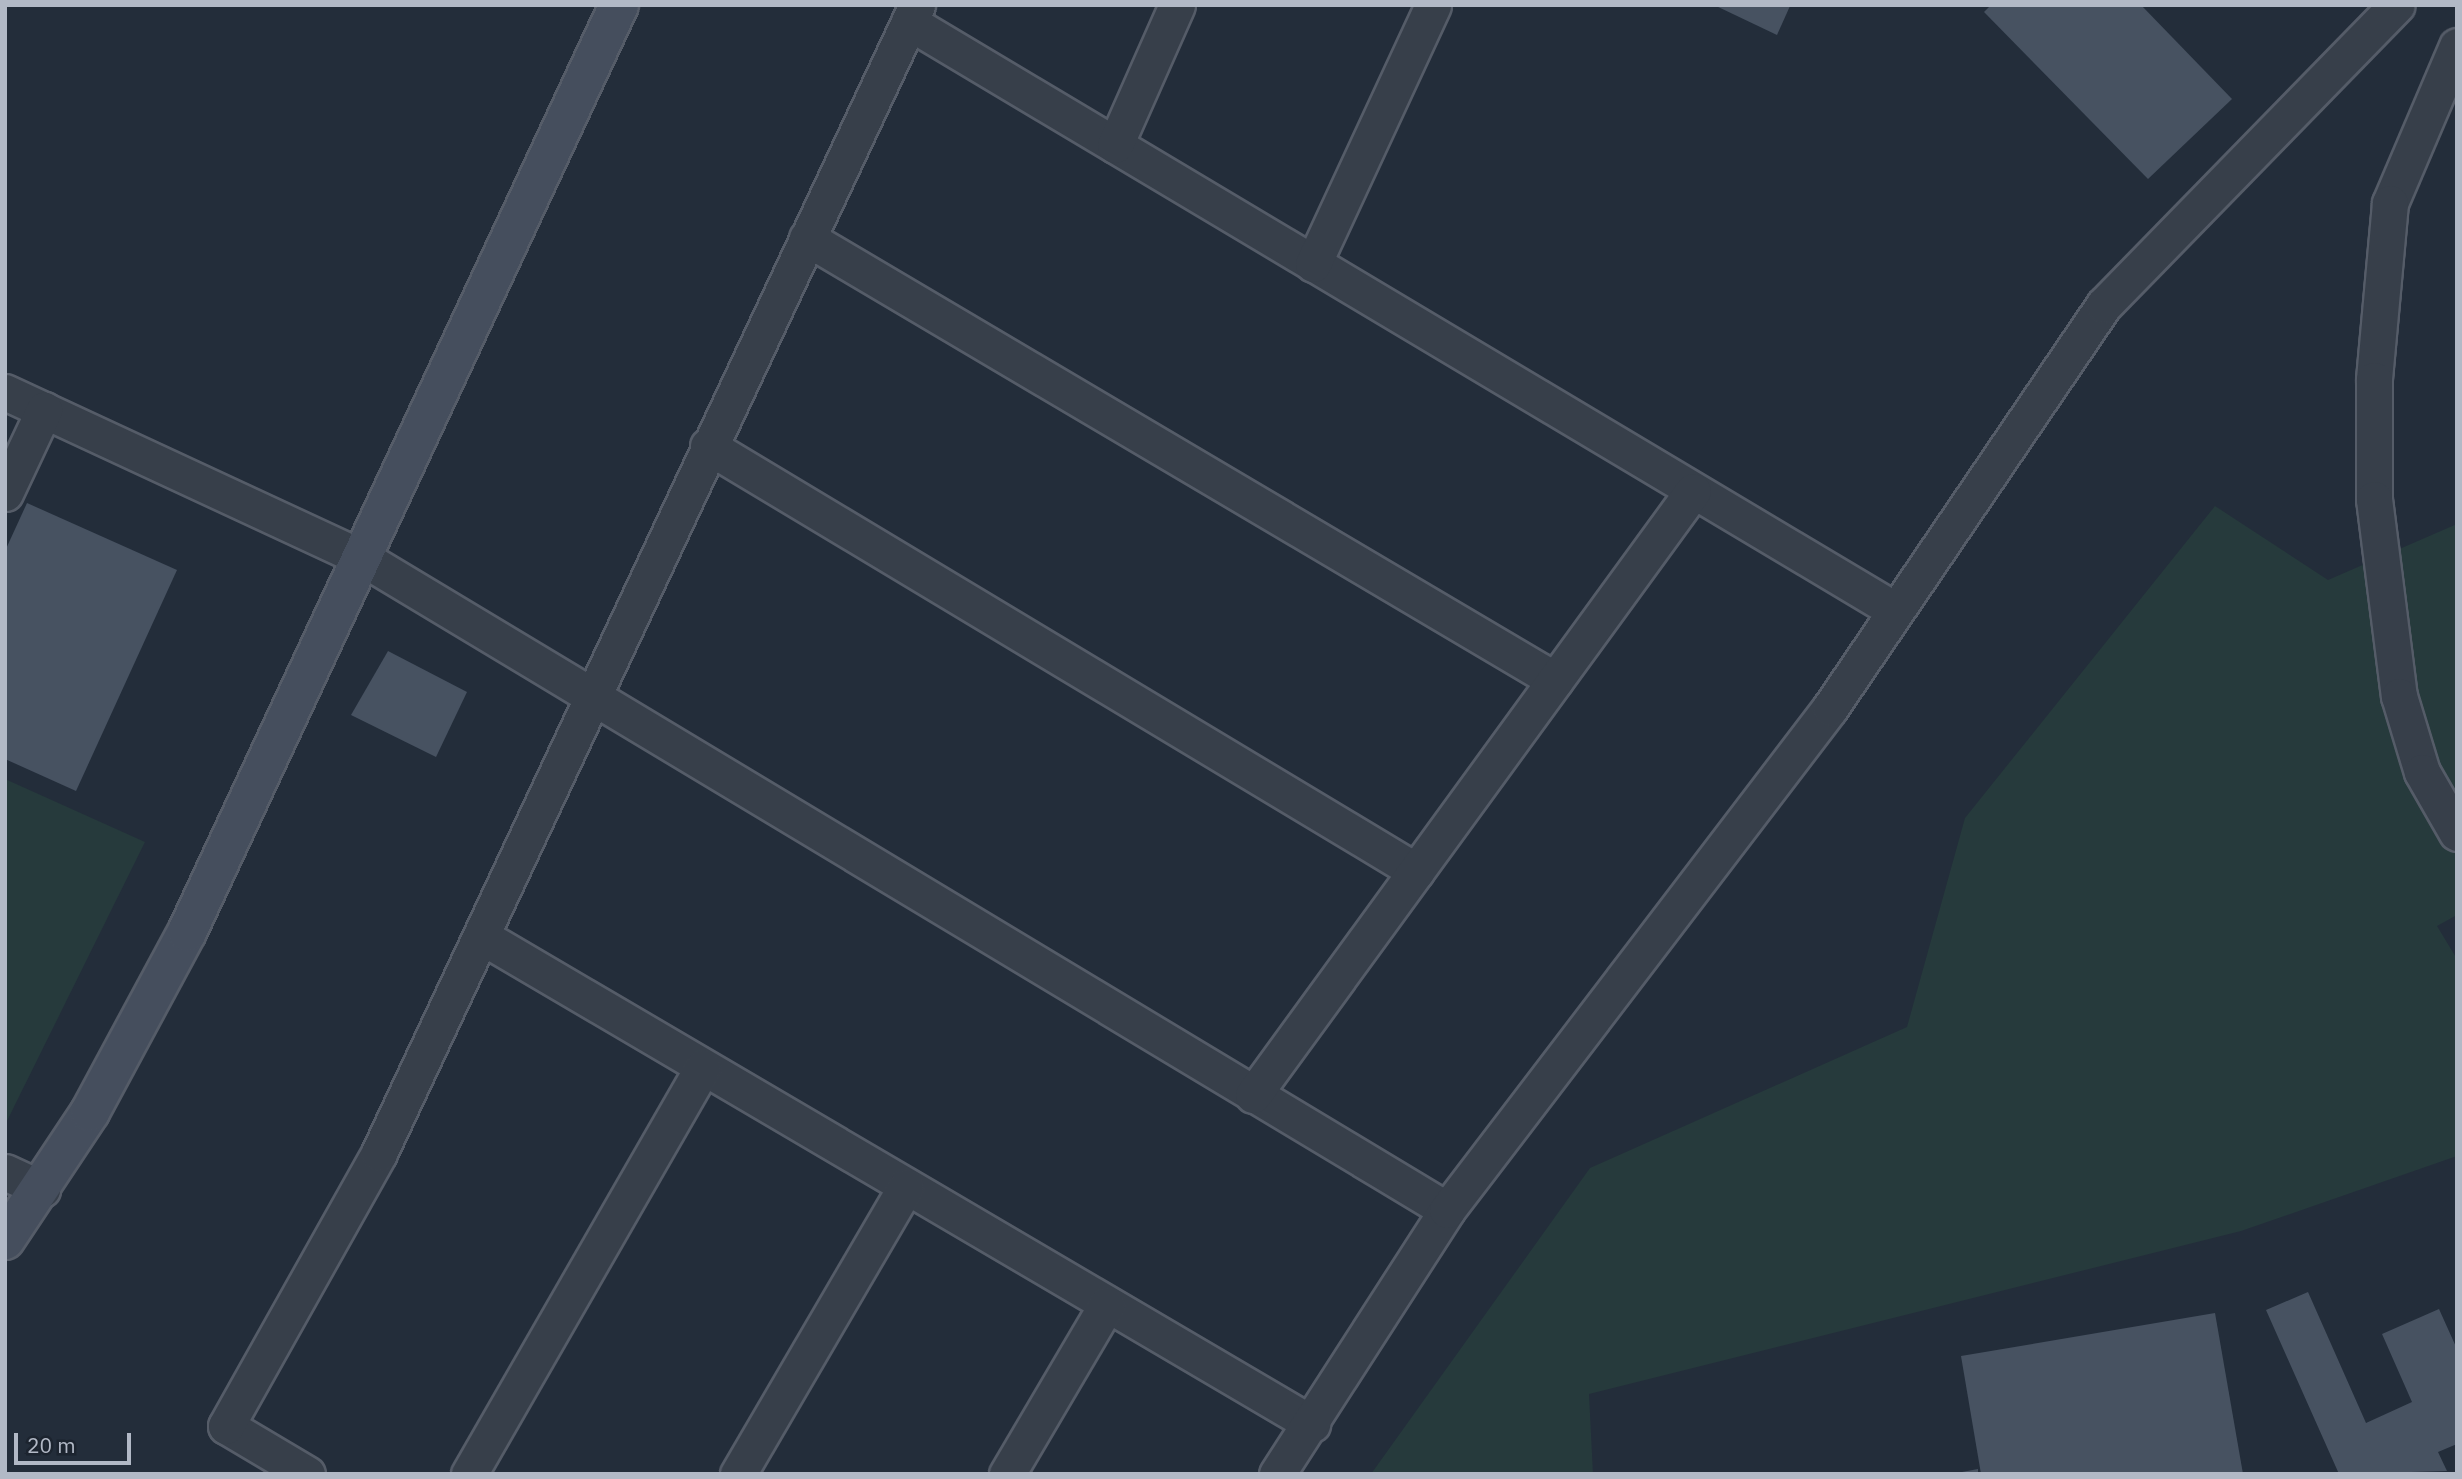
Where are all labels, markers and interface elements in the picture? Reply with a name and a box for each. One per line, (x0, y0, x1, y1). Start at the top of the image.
scale bar (18, 1420, 135, 1464)
text: 20 m (27, 1431, 76, 1459)

